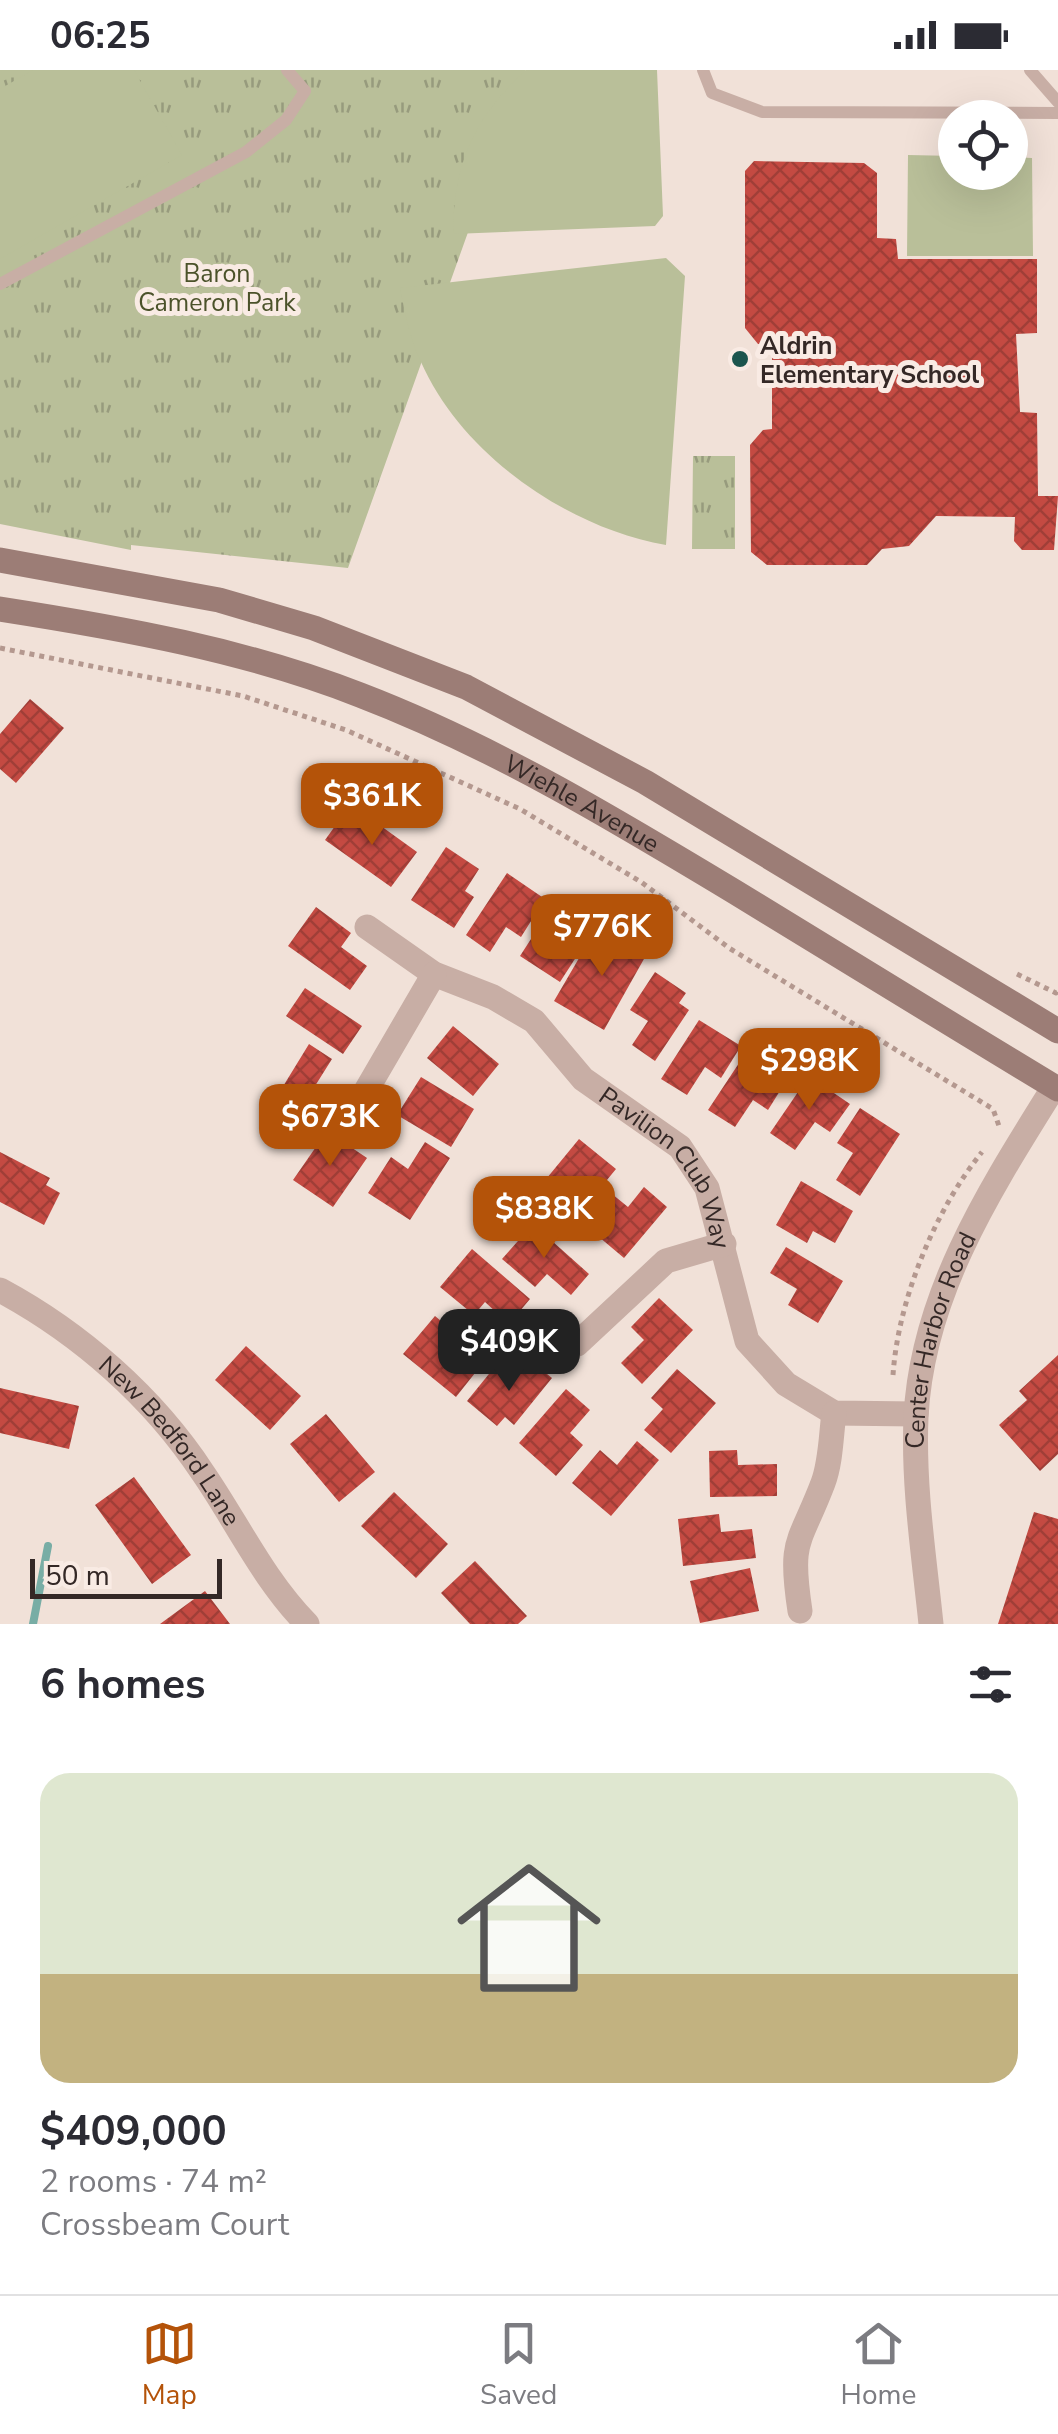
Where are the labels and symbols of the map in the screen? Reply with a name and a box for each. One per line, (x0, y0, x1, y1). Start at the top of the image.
park label: Baron Cameron Park (138, 257, 296, 320)
place label: Aldrin Elementary School (760, 329, 979, 392)
marker: Aldrin Elementary School (729, 348, 751, 370)
street label: Wiehle Avenue (498, 747, 665, 861)
pin: $361K (302, 763, 442, 848)
pin: $776K (532, 894, 672, 979)
pin: $298K (739, 1028, 879, 1113)
street label: Pavilion Club Way (592, 1079, 738, 1253)
pin: $673K (260, 1084, 400, 1169)
pin: $838K (474, 1176, 614, 1261)
street label: Center Harbor Road (899, 1226, 985, 1449)
pin: $409K (439, 1309, 579, 1394)
street label: New Bedford Lane (91, 1348, 248, 1532)
scale bar (30, 1554, 222, 1598)

